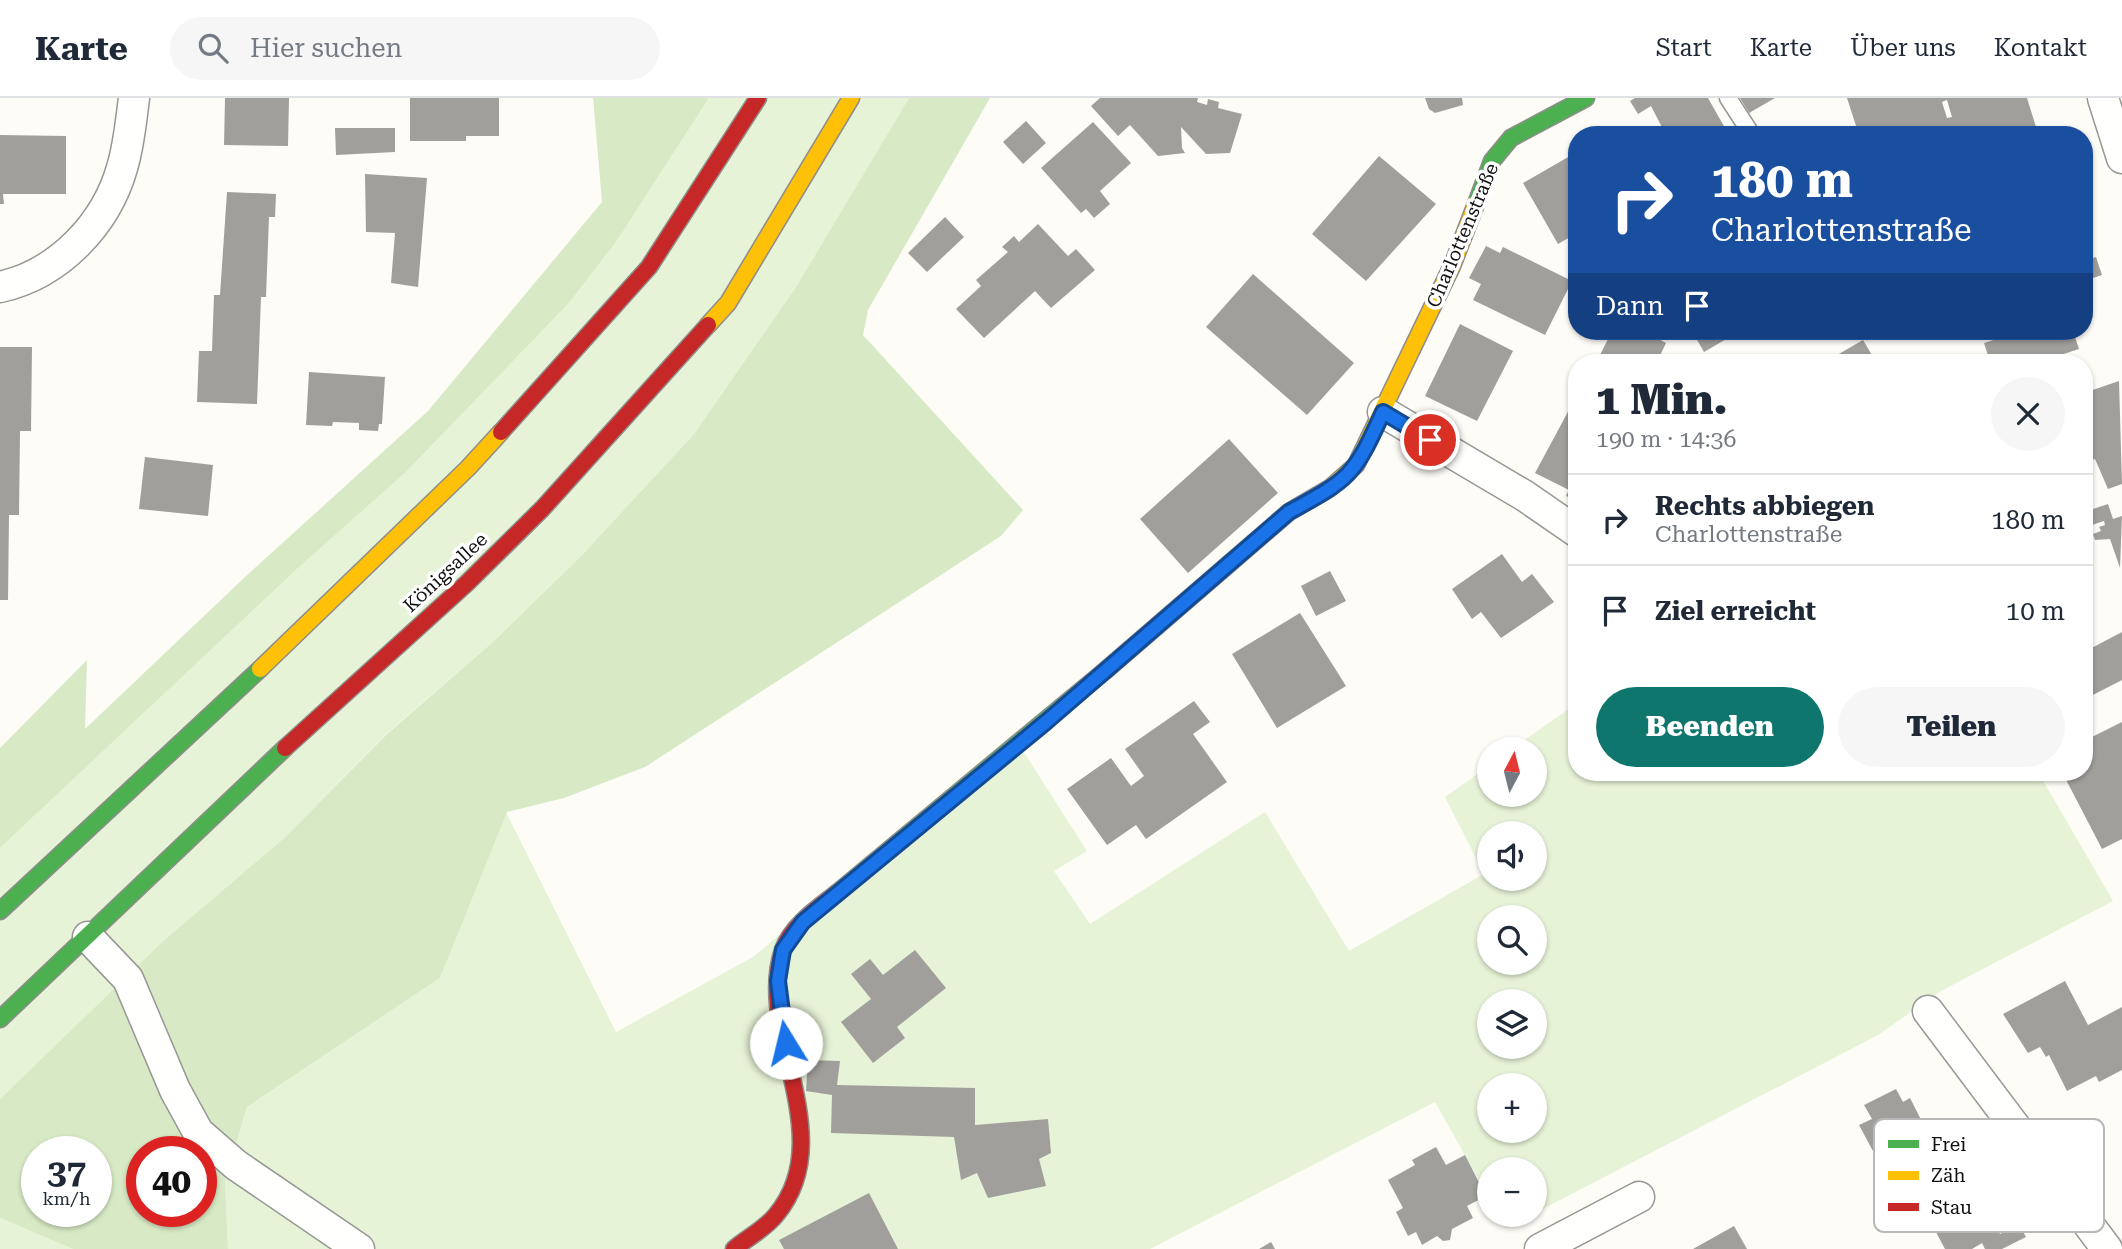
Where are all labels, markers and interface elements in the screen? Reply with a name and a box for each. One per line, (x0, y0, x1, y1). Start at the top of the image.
search box (170, 17, 660, 80)
text: Karte (35, 29, 128, 68)
icon: search (194, 29, 232, 67)
text: Hier suchen (250, 33, 402, 63)
text: Start (1656, 34, 1712, 62)
text: Karte (1750, 34, 1812, 62)
text: Über uns (1850, 34, 1956, 62)
text: Kontakt (1994, 34, 2087, 62)
text: 180 m (1711, 152, 1853, 209)
icon: right (1596, 154, 1687, 245)
street label: Charlottenstraße (1422, 159, 1503, 311)
text: Charlottenstraße (1711, 211, 1972, 249)
icon: arrive (1678, 287, 1716, 325)
text: Dann (1596, 291, 1664, 321)
text: 1 Min. (1596, 375, 1728, 424)
button: close (1991, 377, 2065, 451)
pin (1400, 410, 1460, 470)
icon: arrive (1411, 421, 1449, 459)
text: 190 m · 14:36 (1596, 426, 1736, 453)
text: Rechts abbiegen (1655, 491, 1874, 521)
icon: right (1596, 501, 1634, 539)
text: 180 m (1991, 505, 2065, 535)
text: Charlottenstraße (1655, 521, 1842, 548)
street label: Königsallee (399, 528, 492, 617)
icon: arrive (1596, 592, 1634, 630)
text: Ziel erreicht (1655, 596, 1816, 626)
text: 10 m (2006, 596, 2065, 626)
button: Beenden (1596, 687, 1824, 767)
button: Teilen (1838, 687, 2065, 767)
north arrow (1477, 737, 1547, 807)
map controls (1477, 737, 1547, 1227)
button: sound (1477, 821, 1547, 891)
button: search (1477, 905, 1547, 975)
button: layers (1477, 989, 1547, 1059)
position arrow (749, 1006, 823, 1080)
button: + (1477, 1073, 1547, 1143)
legend (1874, 1119, 2104, 1232)
text: Frei (1931, 1133, 1966, 1156)
speed limit sign: 40 (126, 1136, 217, 1227)
text: 37 (47, 1152, 86, 1193)
button: − (1477, 1157, 1547, 1227)
text: Zäh (1931, 1164, 1966, 1187)
text: km/h (42, 1188, 91, 1209)
text: Stau (1931, 1196, 1972, 1219)

